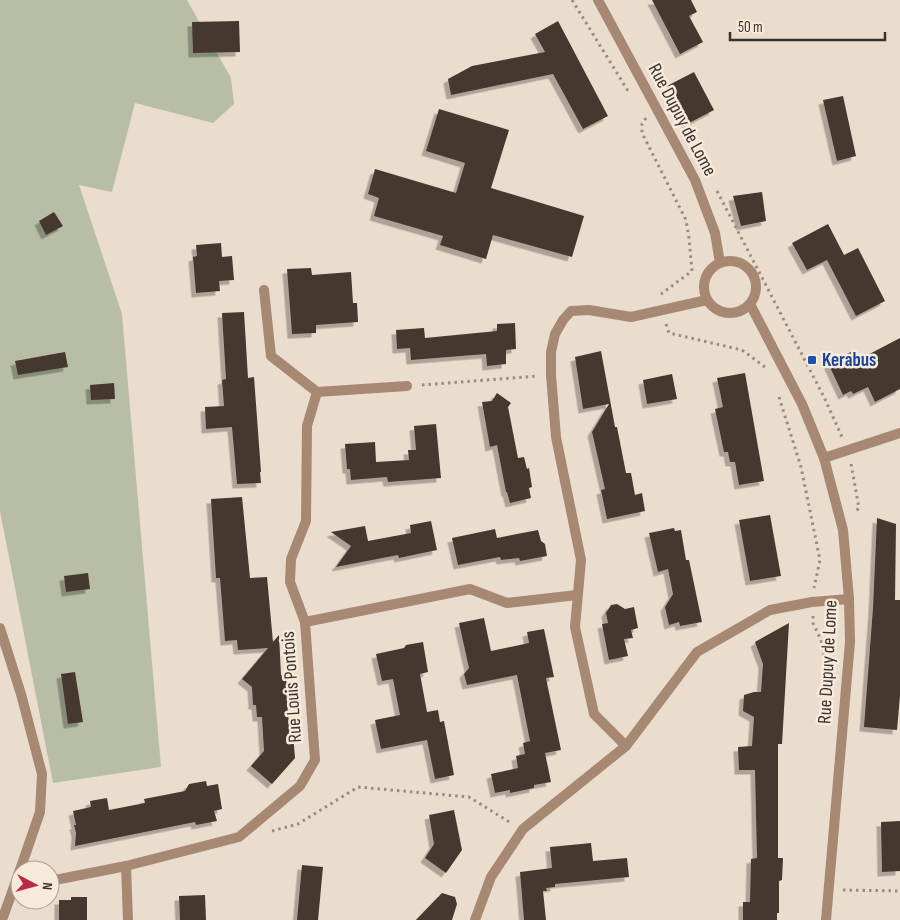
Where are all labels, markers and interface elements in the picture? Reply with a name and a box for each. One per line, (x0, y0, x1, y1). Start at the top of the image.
scale bar (730, 10, 885, 42)
text: 50 m (738, 18, 763, 37)
street label: Rue Dupuy de Lome (643, 60, 721, 180)
place label: Kerabus (822, 349, 876, 372)
marker: Kerabus (806, 354, 818, 366)
street label: Rue Dupuy de Lome (813, 599, 843, 725)
street label: Rue Louis Pontois (277, 630, 307, 743)
north arrow (10, 860, 60, 910)
text: N (39, 882, 56, 891)

